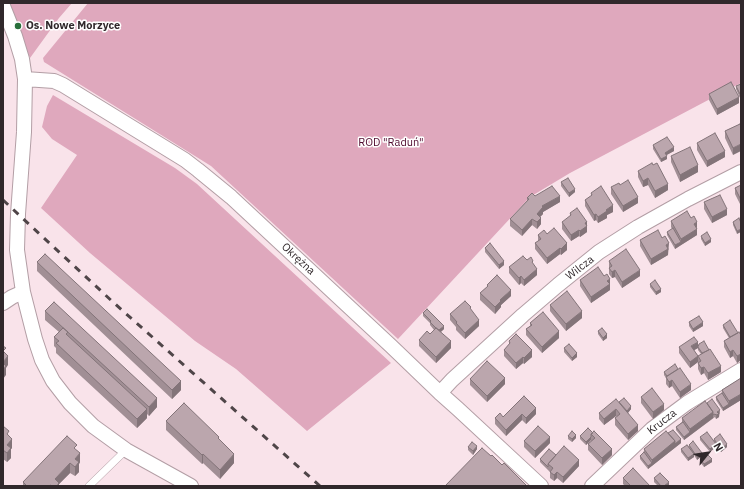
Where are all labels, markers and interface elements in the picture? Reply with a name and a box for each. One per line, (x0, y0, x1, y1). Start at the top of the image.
place label: Os. Nowe Morzyce (26, 19, 120, 33)
marker: Os. Nowe Morzyce (13, 21, 23, 31)
park label: ROD "Raduń" (358, 136, 424, 150)
street label: Okrężna (279, 240, 317, 278)
street label: Wilcza (563, 253, 597, 283)
street label: Krucza (645, 406, 679, 438)
north arrow (688, 433, 728, 473)
text: N (710, 440, 726, 454)

